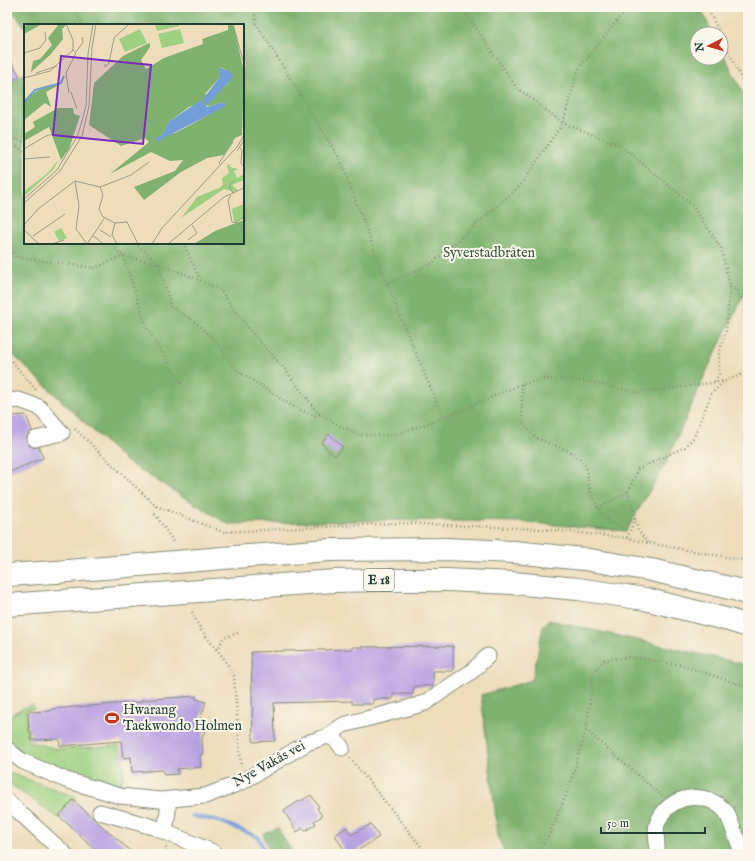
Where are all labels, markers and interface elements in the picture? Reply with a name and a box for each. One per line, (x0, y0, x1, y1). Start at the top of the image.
inset map (24, 24, 244, 244)
north arrow (689, 26, 729, 66)
text: N (693, 41, 708, 53)
park label: Syverstadbråten (443, 244, 536, 262)
road number: E 18 (364, 569, 394, 591)
place label: Hwarang Taekwondo Holmen (123, 701, 242, 735)
sports icon: Hwarang Taekwondo Holmen (104, 710, 120, 726)
street label: Nye Vakås vei (230, 737, 309, 791)
scale bar (601, 809, 705, 835)
text: 50 m (607, 816, 629, 831)

